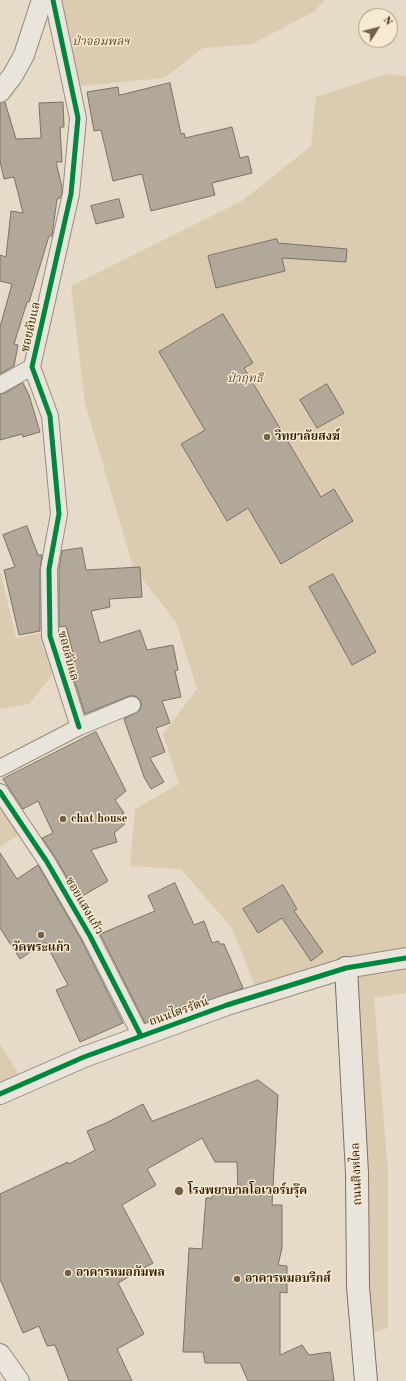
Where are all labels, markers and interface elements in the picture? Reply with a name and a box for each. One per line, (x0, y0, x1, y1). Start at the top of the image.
north arrow (358, 8, 398, 48)
text: N (380, 15, 394, 28)
park label: ป่าจอมพลฯ (72, 35, 130, 49)
street label: ซอยลับแล (18, 300, 44, 354)
park label: ป่าฤทธิ (227, 372, 263, 386)
place label: วิทยาลัยสงฆ์ (275, 430, 340, 444)
marker: วิทยาลัยสงฆ์ (262, 432, 272, 442)
street label: ซอยลับแล (54, 629, 82, 683)
place label: chat house (71, 812, 127, 826)
marker: chat house (58, 814, 68, 824)
street label: ซอยแสงแก้ว (62, 875, 106, 937)
marker: วัดพระแก้ว (36, 930, 46, 940)
place label: วัดพระแก้ว (12, 941, 70, 955)
street label: ถนนไตรรัตน์ (147, 995, 211, 1029)
street label: ถนนสิงหไคล (349, 1142, 365, 1206)
place label: โรงพยาบาลโอเวอร์บรุ๊ค (188, 1184, 307, 1198)
marker: โรงพยาบาลโอเวอร์บรุ๊ค (173, 1185, 185, 1197)
place label: อาคารหมอกัมพล (76, 1266, 165, 1280)
marker: อาคารหมอกัมพล (63, 1268, 73, 1278)
place label: อาคารหมอบริกส์ (245, 1272, 331, 1286)
marker: อาคารหมอบริกส์ (232, 1274, 242, 1284)

